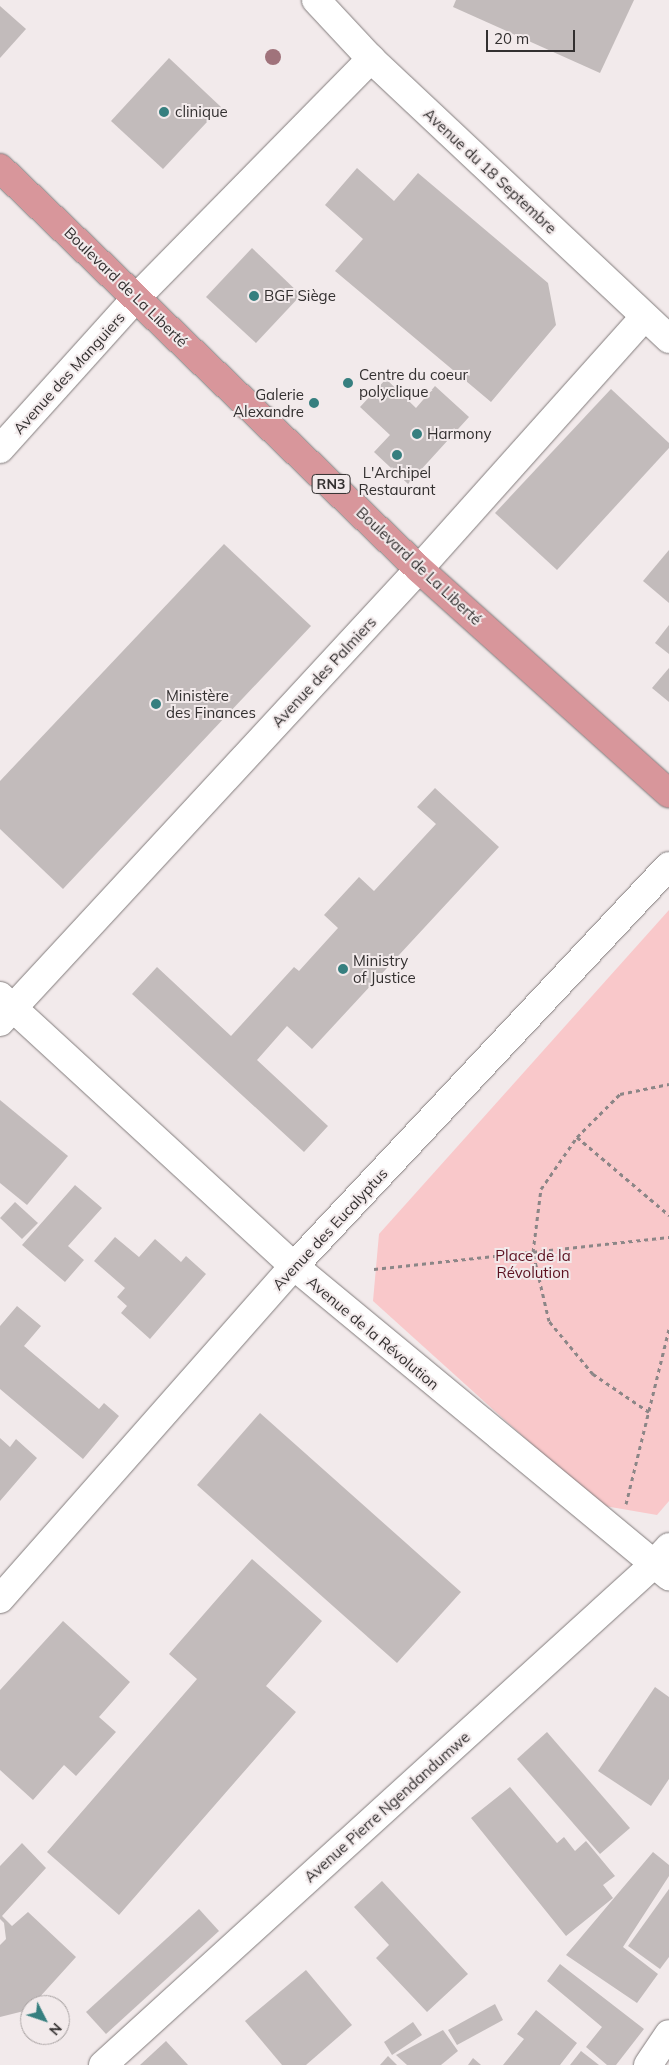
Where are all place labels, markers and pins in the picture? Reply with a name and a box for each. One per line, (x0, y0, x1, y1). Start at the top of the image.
place label: clinique (175, 103, 228, 121)
marker: clinique (157, 105, 171, 119)
place label: BGF Siège (264, 287, 336, 305)
marker: BGF Siège (248, 290, 260, 302)
place label: Centre du coeur polyclique (359, 365, 468, 400)
marker: Centre du coeur polyclique (341, 376, 355, 390)
place label: Galerie Alexandre (233, 385, 304, 420)
marker: Galerie Alexandre (308, 397, 320, 409)
place label: Harmony (427, 425, 491, 443)
marker: Harmony (411, 428, 423, 440)
marker: L'Archipel Restaurant (391, 449, 403, 461)
place label: L'Archipel Restaurant (358, 463, 436, 498)
place label: Ministère des Finances (166, 686, 256, 721)
marker: Ministère des Finances (150, 698, 162, 710)
place label: Ministry of Justice (353, 951, 416, 986)
marker: Ministry of Justice (337, 963, 349, 975)

